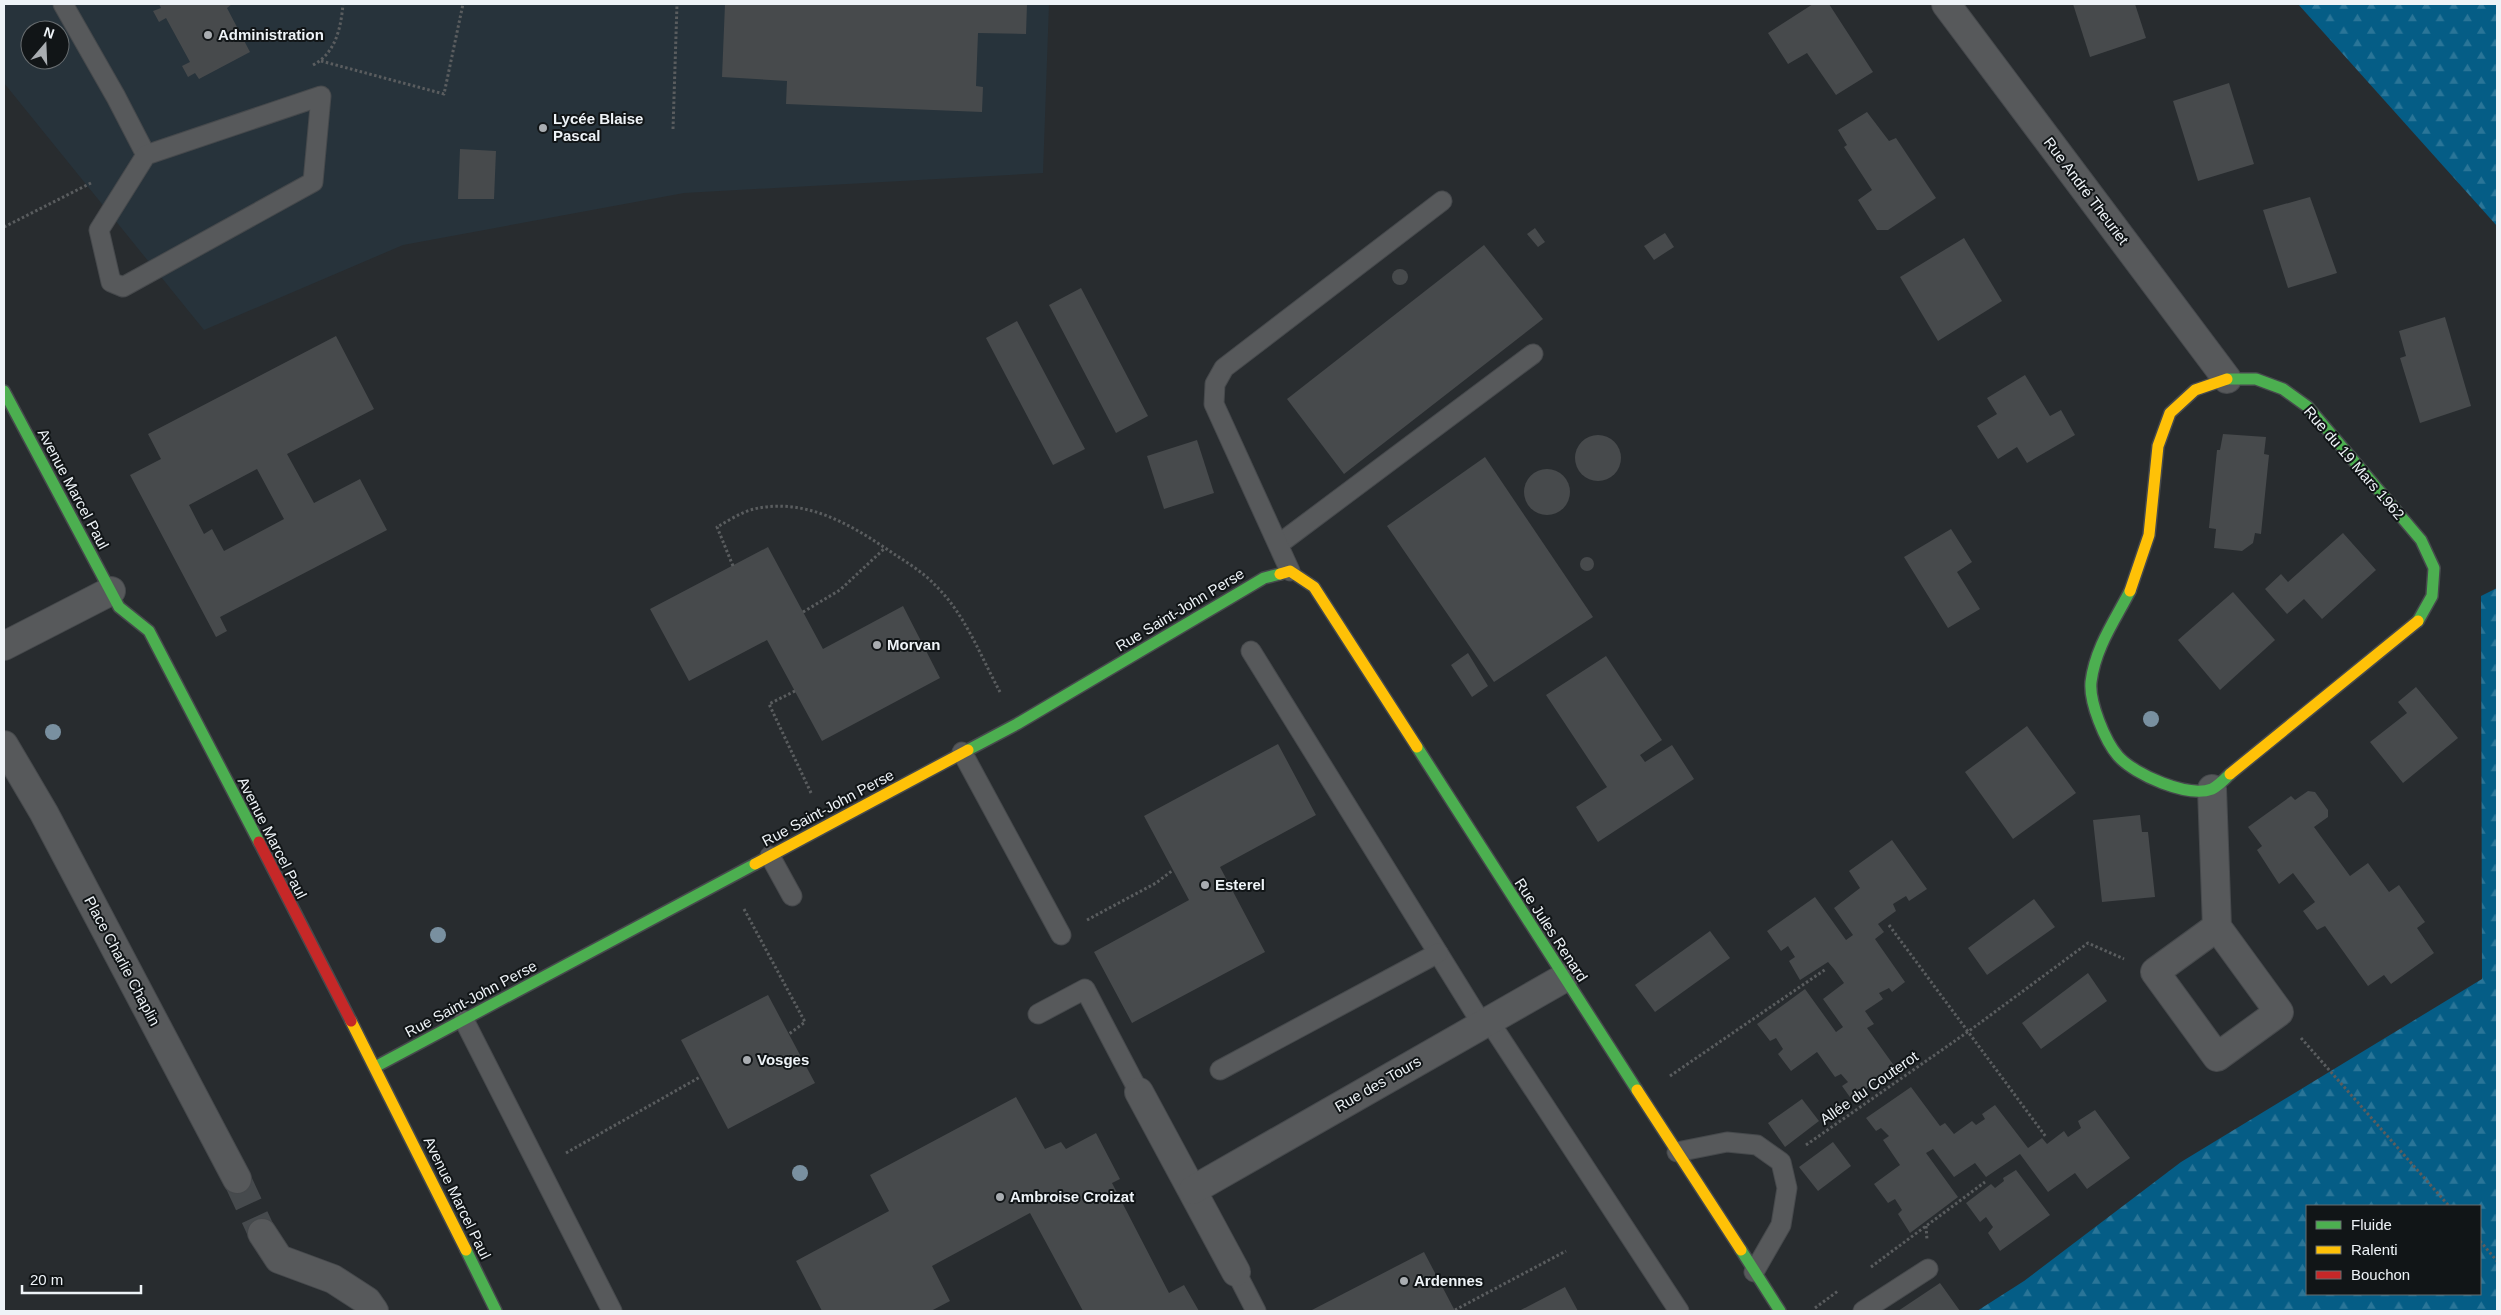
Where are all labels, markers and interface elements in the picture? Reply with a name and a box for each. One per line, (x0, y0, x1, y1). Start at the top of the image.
north arrow (20, 20, 70, 70)
text: N (42, 23, 57, 42)
place label: Administration (218, 26, 324, 43)
marker: Administration (202, 29, 214, 41)
place label: Lycée Blaise Pascal (553, 110, 643, 144)
marker: Lycée Blaise Pascal (537, 122, 549, 134)
street label: Rue André Theuriet (2041, 134, 2133, 248)
street label: Rue du 19 Mars 1962 (2301, 403, 2408, 523)
street label: Avenue Marcel Paul (34, 426, 112, 552)
street label: Rue Saint-John Perse (1112, 564, 1247, 655)
place label: Morvan (887, 636, 940, 653)
marker: Morvan (871, 639, 883, 651)
street label: Rue Saint-John Perse (759, 766, 897, 850)
street label: Avenue Marcel Paul (234, 774, 310, 901)
street label: Rue Jules Renard (1512, 875, 1591, 985)
place label: Esterel (1215, 876, 1265, 893)
marker: Esterel (1199, 879, 1211, 891)
street label: Place Charlie Chaplin (81, 893, 164, 1028)
street label: Rue Saint-John Perse (402, 957, 540, 1041)
street label: Allée du Couterot (1816, 1047, 1922, 1128)
place label: Vosges (757, 1051, 809, 1068)
street label: Rue des Tours (1332, 1052, 1424, 1115)
marker: Vosges (741, 1054, 753, 1066)
street label: Avenue Marcel Paul (420, 1134, 494, 1262)
place label: Ambroise Croizat (1010, 1188, 1134, 1205)
marker: Ambroise Croizat (994, 1191, 1006, 1203)
legend (2306, 1205, 2481, 1295)
text: Fluide (2351, 1216, 2392, 1233)
text: Ralenti (2351, 1241, 2398, 1258)
scale bar (22, 1262, 141, 1294)
text: Bouchon (2351, 1266, 2410, 1283)
text: 20 m (30, 1271, 63, 1288)
place label: Ardennes (1414, 1272, 1483, 1289)
marker: Ardennes (1398, 1275, 1410, 1287)

